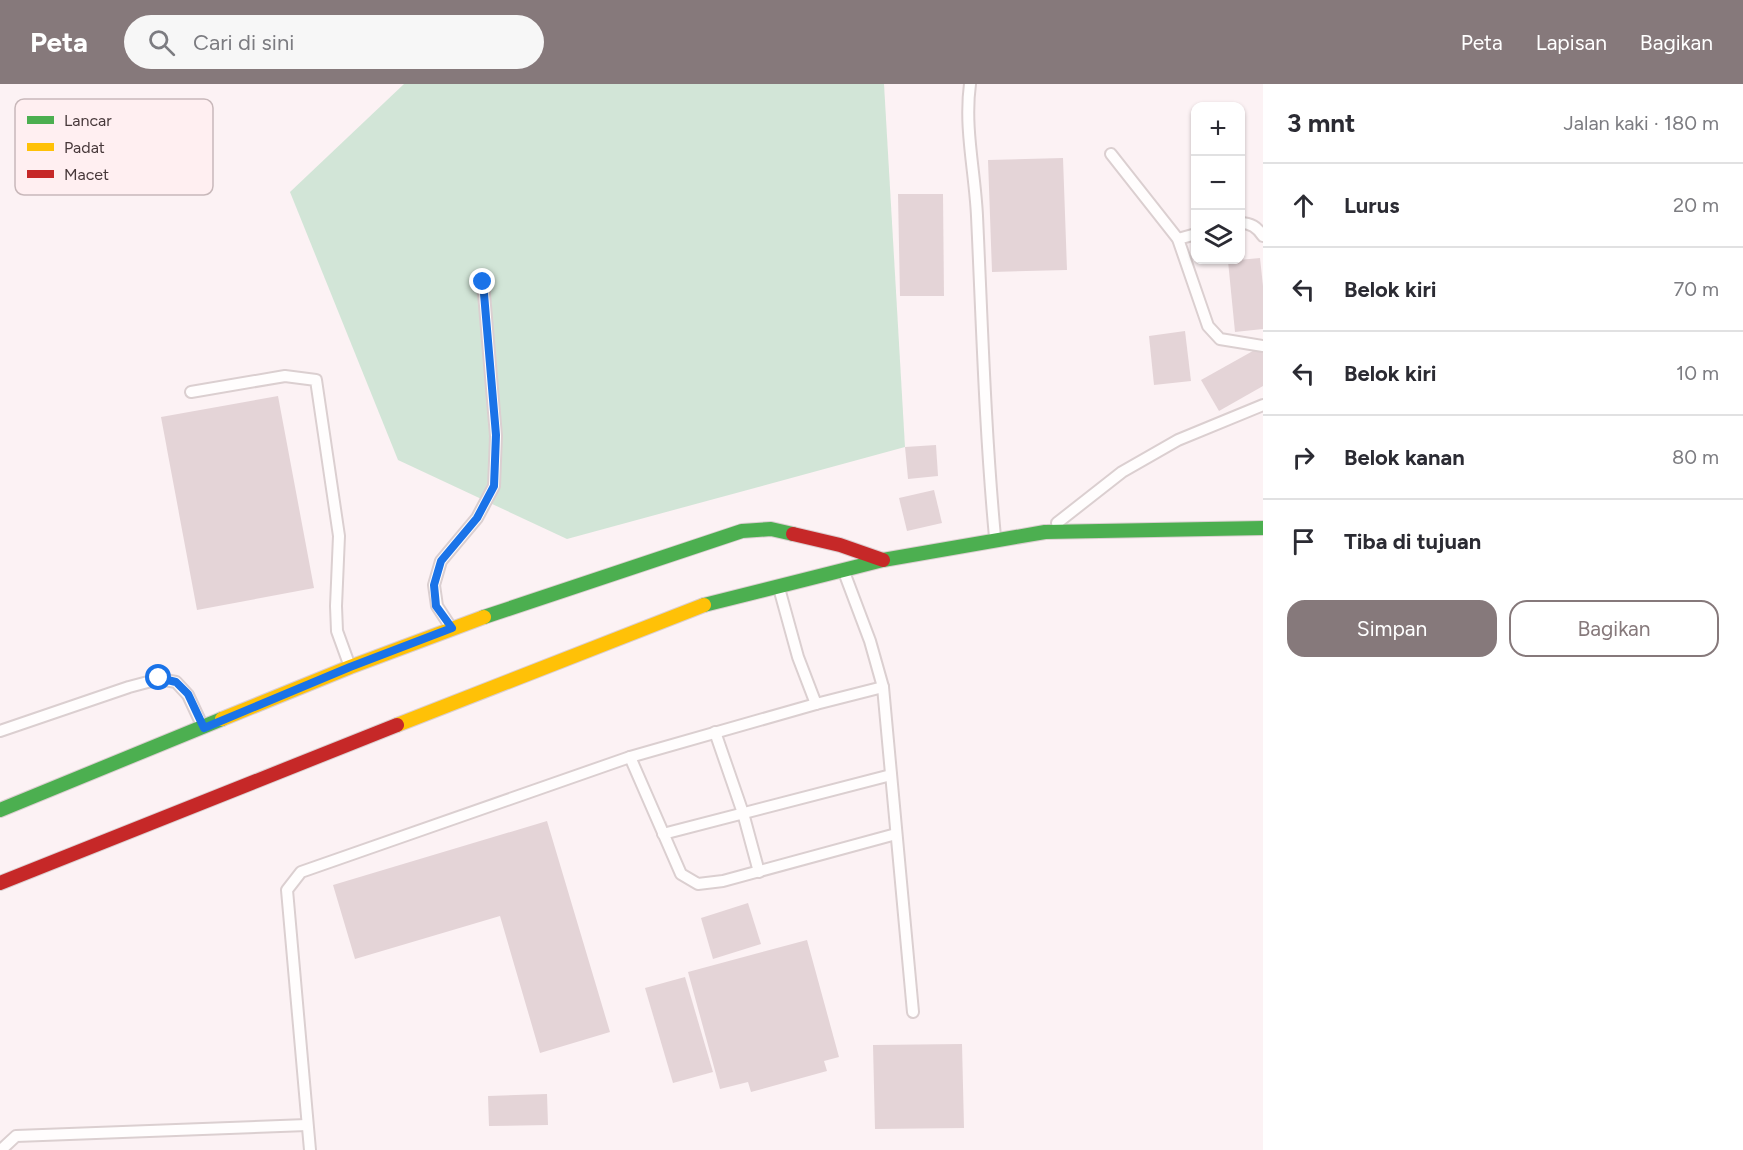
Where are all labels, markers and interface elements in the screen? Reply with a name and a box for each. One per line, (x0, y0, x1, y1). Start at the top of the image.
search box (124, 15, 544, 69)
text: Peta (30, 25, 88, 59)
icon: search (145, 26, 178, 59)
text: Cari di sini (193, 29, 294, 56)
text: Peta (1461, 30, 1503, 55)
text: Lapisan (1536, 30, 1607, 55)
text: Bagikan (1640, 30, 1713, 55)
legend (15, 99, 213, 195)
map controls (1191, 102, 1245, 264)
button: + (1191, 102, 1245, 156)
text: 3 mnt (1287, 107, 1356, 139)
text: Lancar (64, 111, 112, 130)
text: Jalan kaki · 180 m (1563, 111, 1719, 135)
text: Padat (64, 138, 105, 157)
button: − (1191, 156, 1245, 210)
text: Macet (64, 165, 109, 184)
icon: ahead (1287, 189, 1320, 222)
text: Lurus (1344, 192, 1399, 219)
text: 20 m (1673, 193, 1719, 217)
button: layers (1191, 210, 1245, 264)
route end (469, 268, 495, 294)
icon: left (1287, 273, 1320, 306)
text: Belok kiri (1344, 276, 1437, 303)
text: 70 m (1673, 277, 1719, 301)
icon: left (1287, 357, 1320, 390)
text: Belok kiri (1344, 360, 1437, 387)
text: 10 m (1676, 361, 1719, 385)
icon: right (1287, 441, 1320, 474)
text: Belok kanan (1344, 444, 1465, 471)
text: 80 m (1672, 445, 1719, 469)
icon: arrive (1287, 525, 1320, 558)
text: Tiba di tujuan (1344, 528, 1481, 555)
button: Simpan (1287, 600, 1497, 657)
button: Bagikan (1509, 600, 1719, 657)
route start (145, 664, 171, 690)

